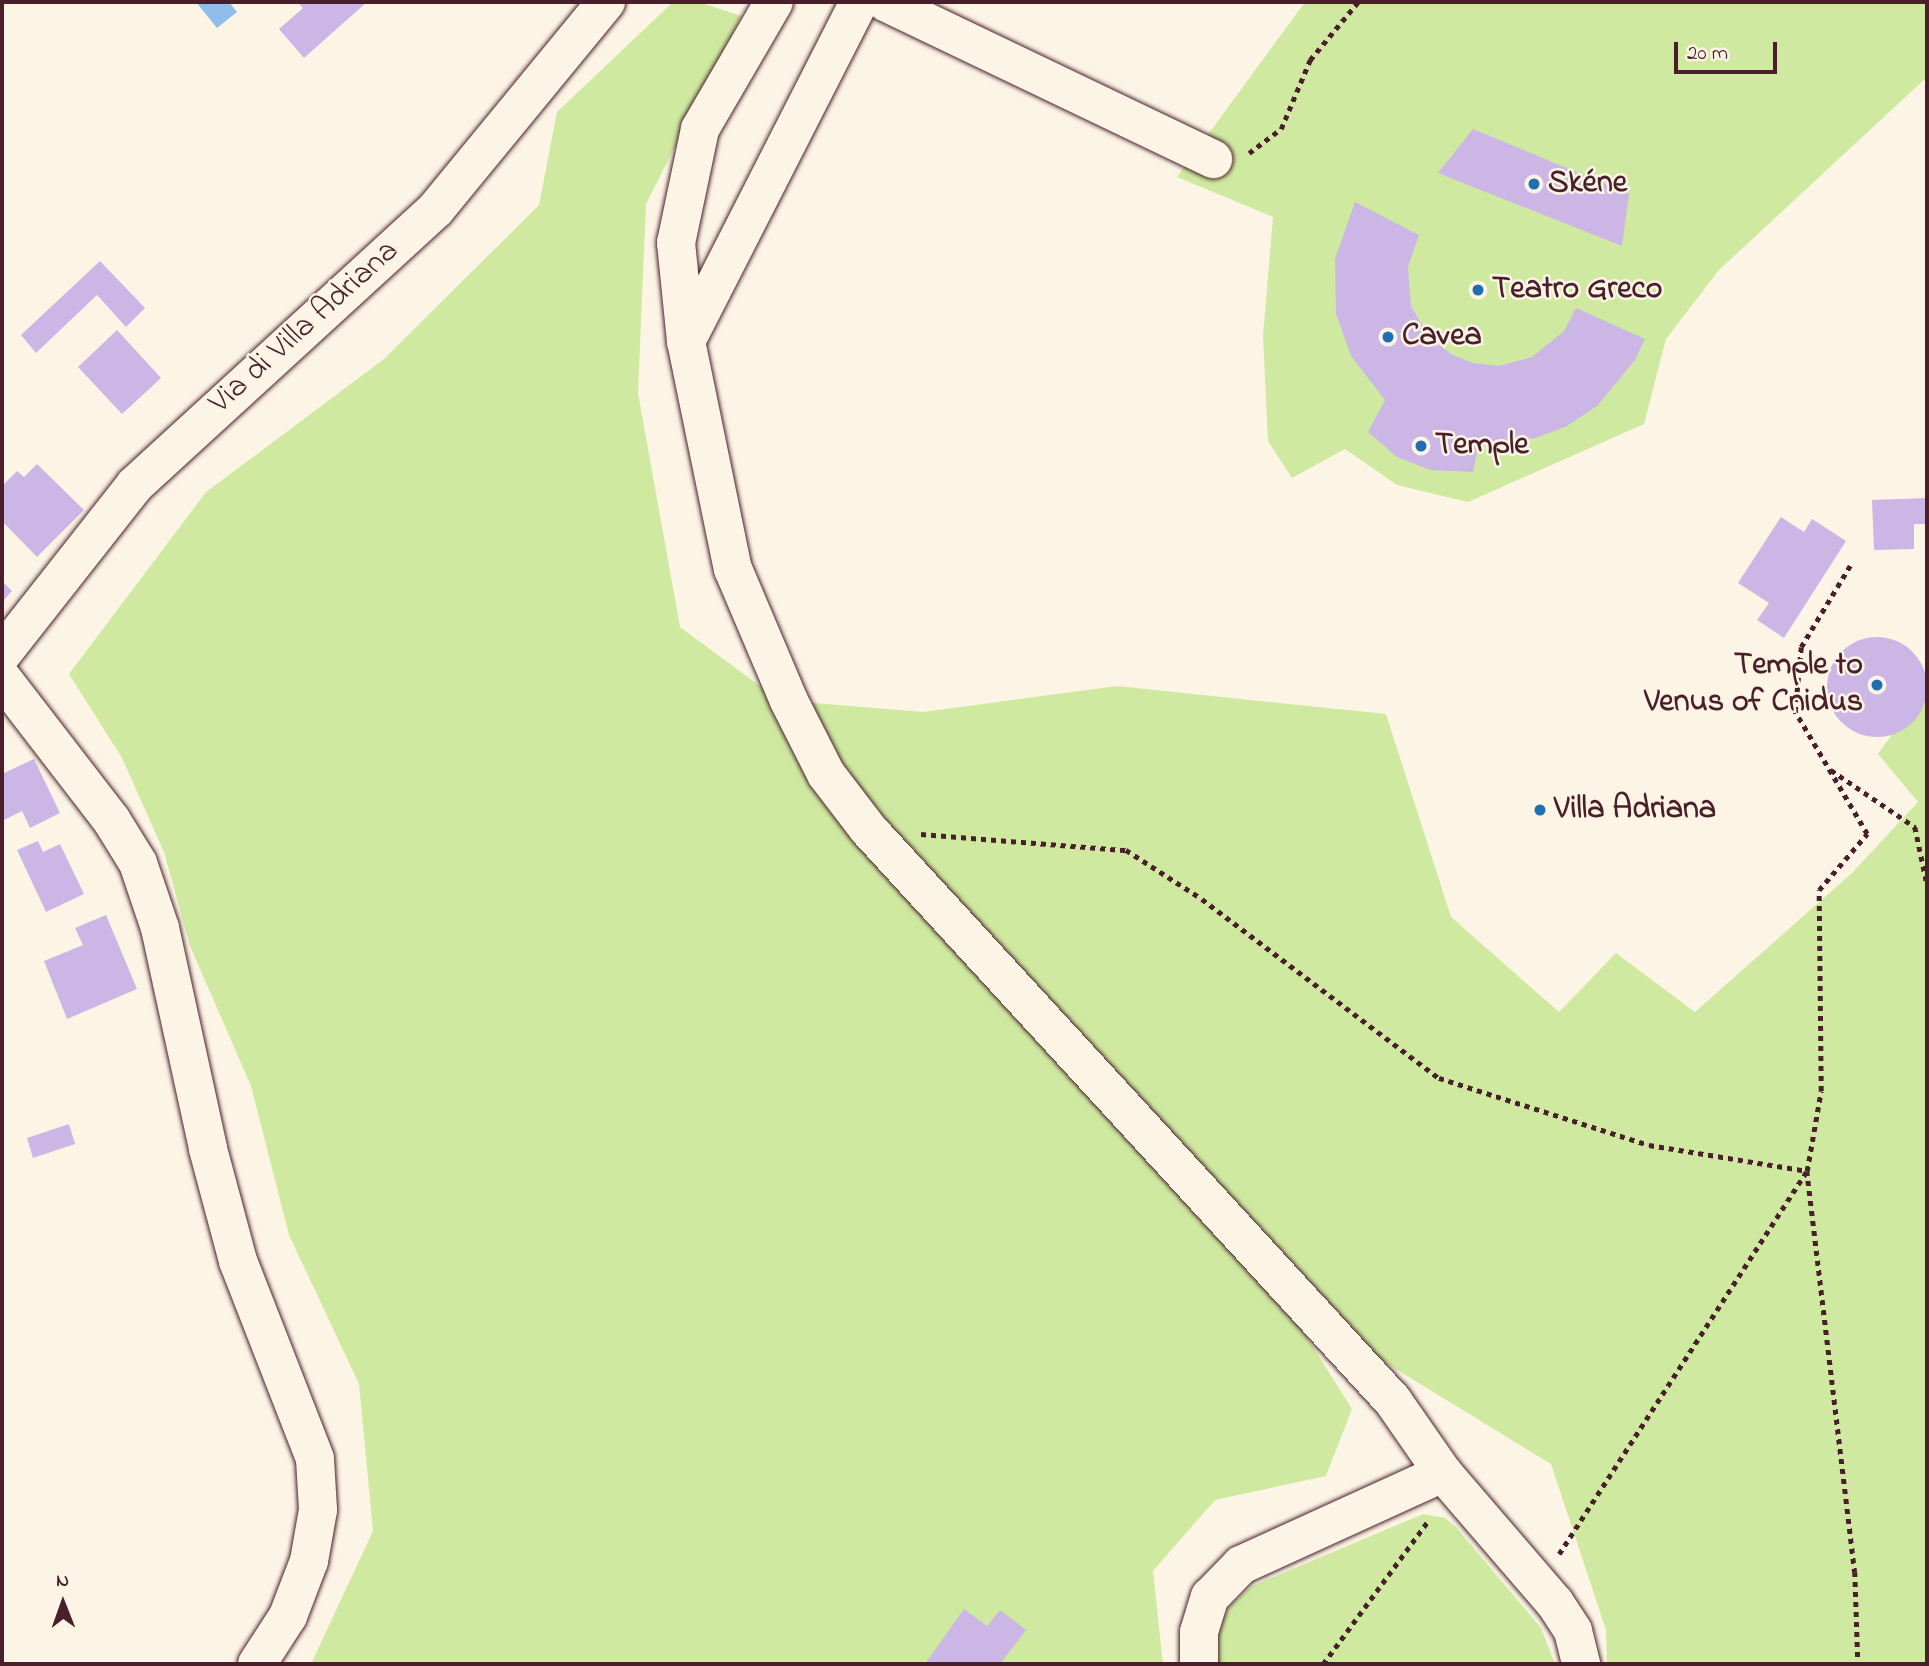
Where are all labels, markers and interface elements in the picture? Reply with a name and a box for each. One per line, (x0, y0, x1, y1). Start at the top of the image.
scale bar (1677, 28, 1780, 72)
text: 20 m (1687, 39, 1728, 69)
place label: Skéne (1548, 165, 1627, 203)
marker: Skéne (1526, 176, 1542, 192)
street label: Via di Villa Adriana (202, 233, 408, 423)
place label: Teatro Greco (1492, 271, 1662, 309)
marker: Teatro Greco (1470, 282, 1486, 298)
place label: Cavea (1402, 318, 1482, 356)
marker: Cavea (1380, 329, 1396, 345)
place label: Temple (1435, 427, 1529, 465)
marker: Temple (1413, 438, 1429, 454)
place label: Temple to Venus of Cnidus (1644, 648, 1863, 723)
marker: Temple to Venus of Cnidus (1869, 677, 1885, 693)
place label: Villa Adriana (1554, 791, 1716, 829)
marker: Villa Adriana (1532, 802, 1548, 818)
north arrow (28, 1568, 98, 1638)
text: N (56, 1568, 69, 1595)

